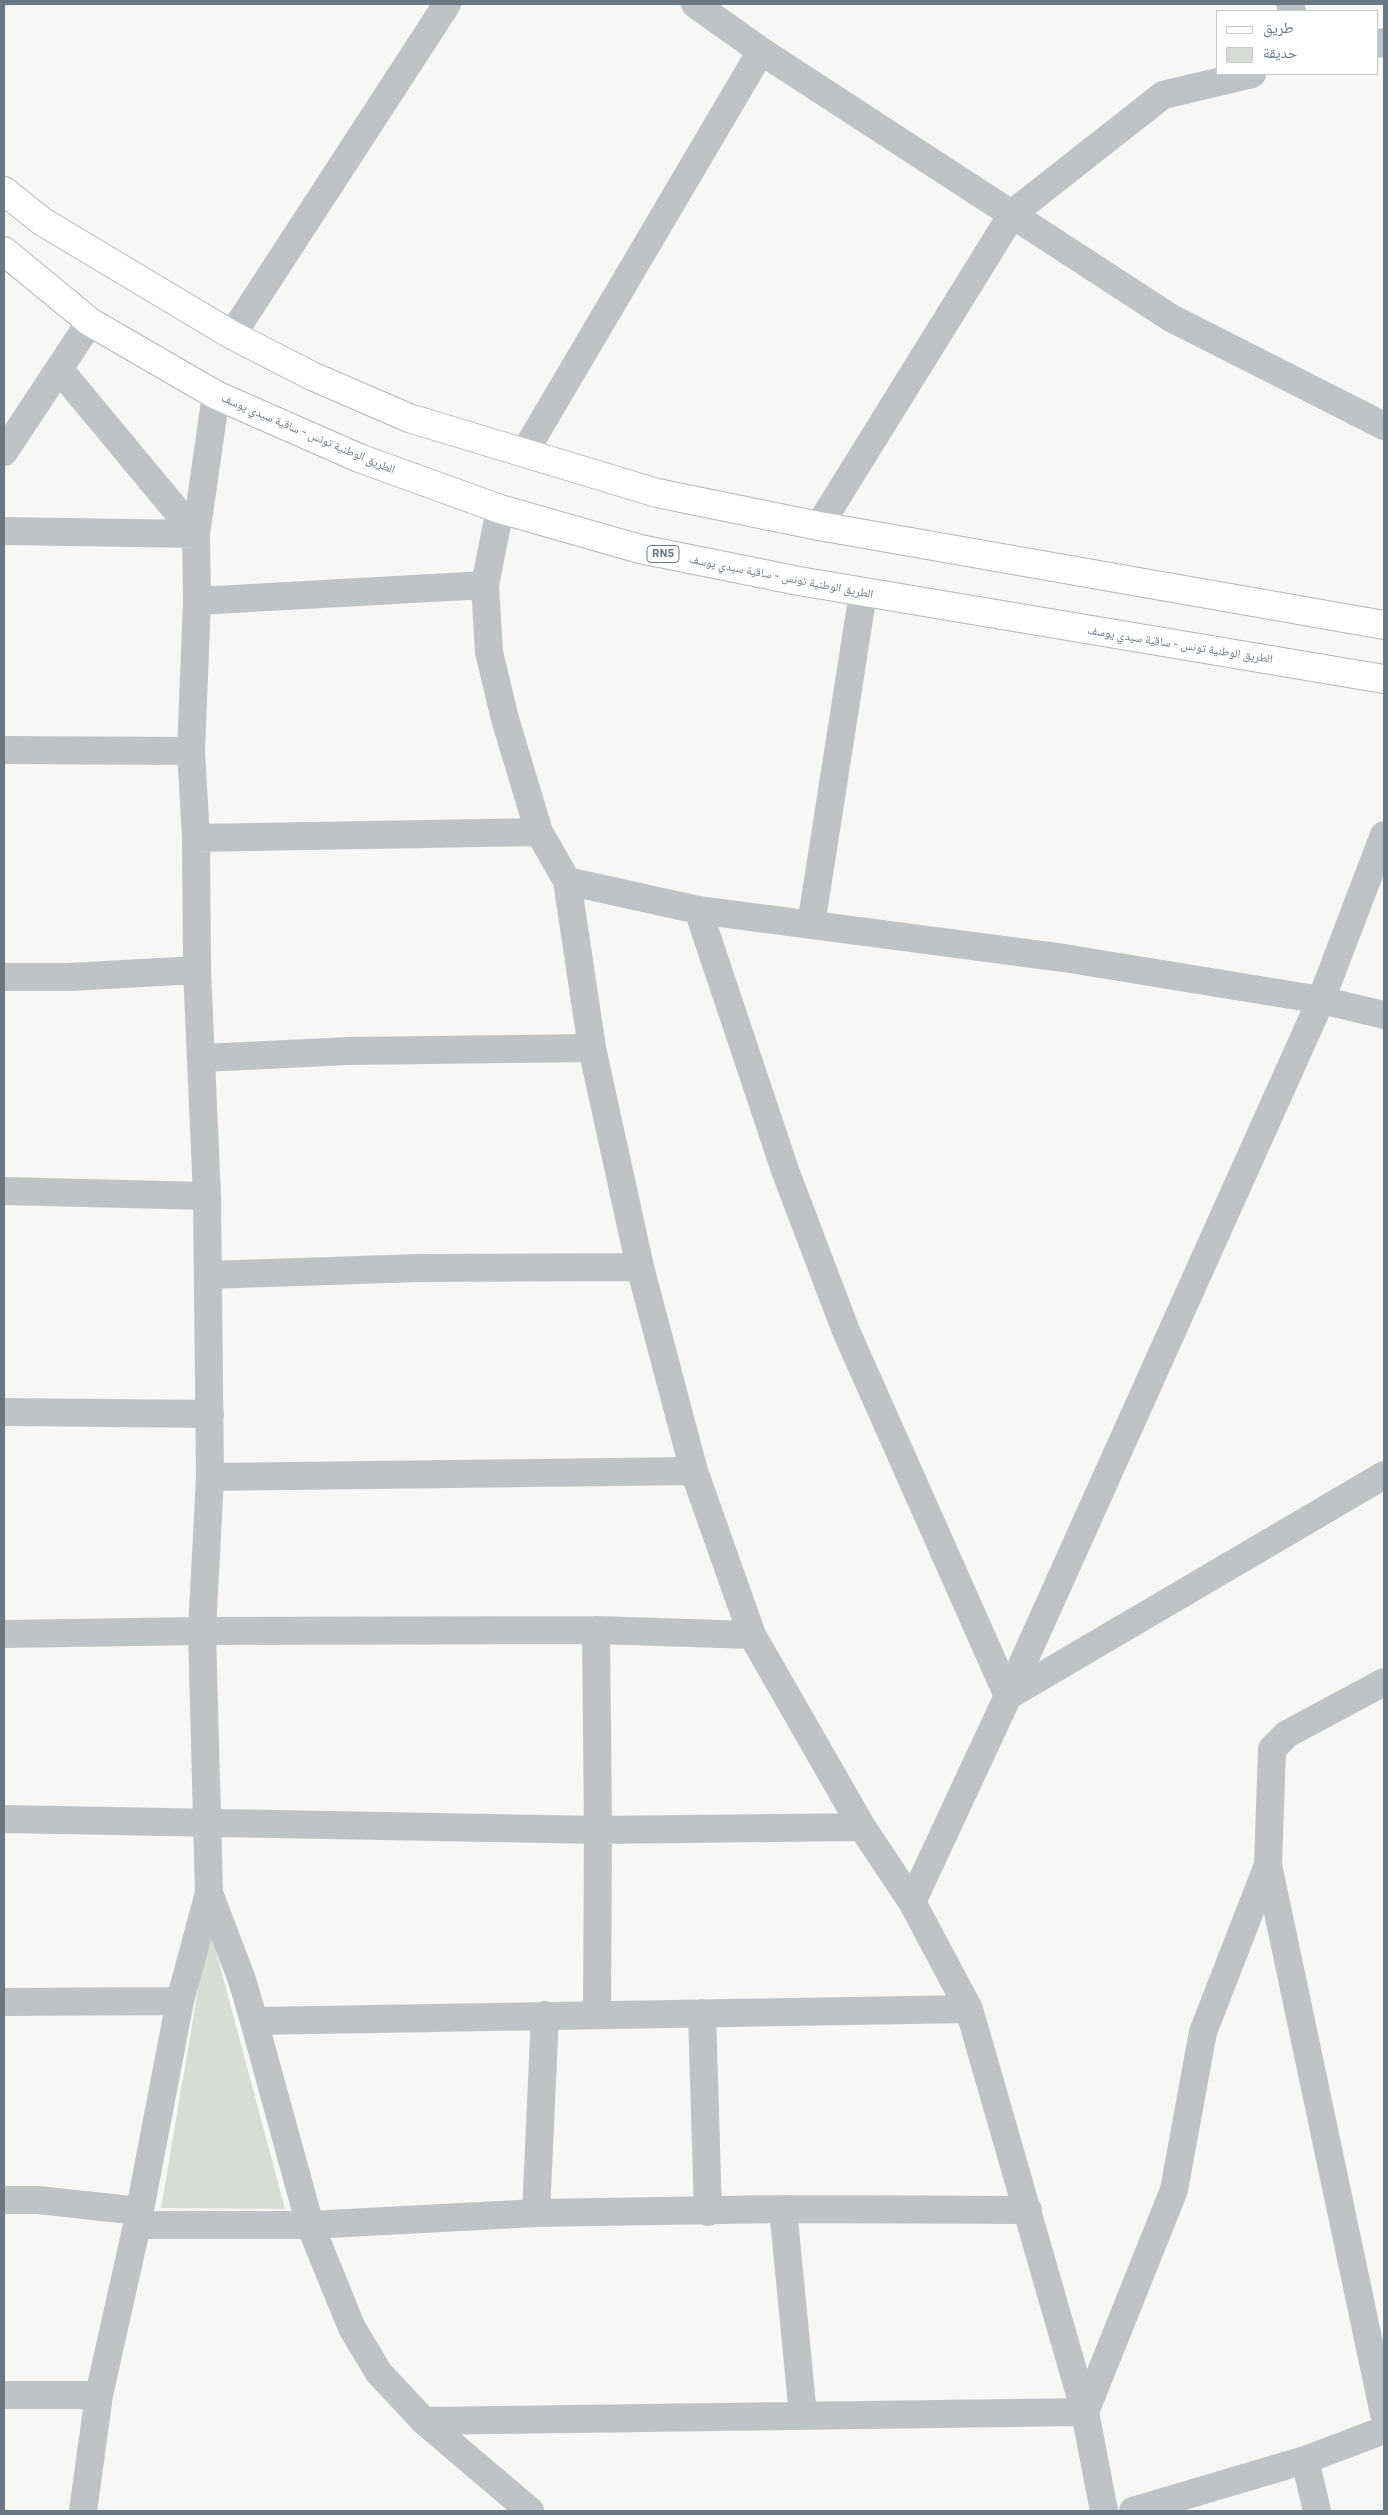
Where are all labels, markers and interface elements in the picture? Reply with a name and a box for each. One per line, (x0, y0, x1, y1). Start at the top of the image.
legend (1216, 10, 1378, 75)
text: طريق (1263, 18, 1294, 37)
text: حديقة (1263, 43, 1297, 62)
street label: الطريق الوطنية تونس - ساقية سيدي يوسف (219, 391, 397, 477)
road number: RN5 (647, 546, 679, 562)
street label: الطريق الوطنية تونس - ساقية سيدي يوسف (688, 552, 874, 602)
street label: الطريق الوطنية تونس - ساقية سيدي يوسف (1086, 623, 1274, 667)

